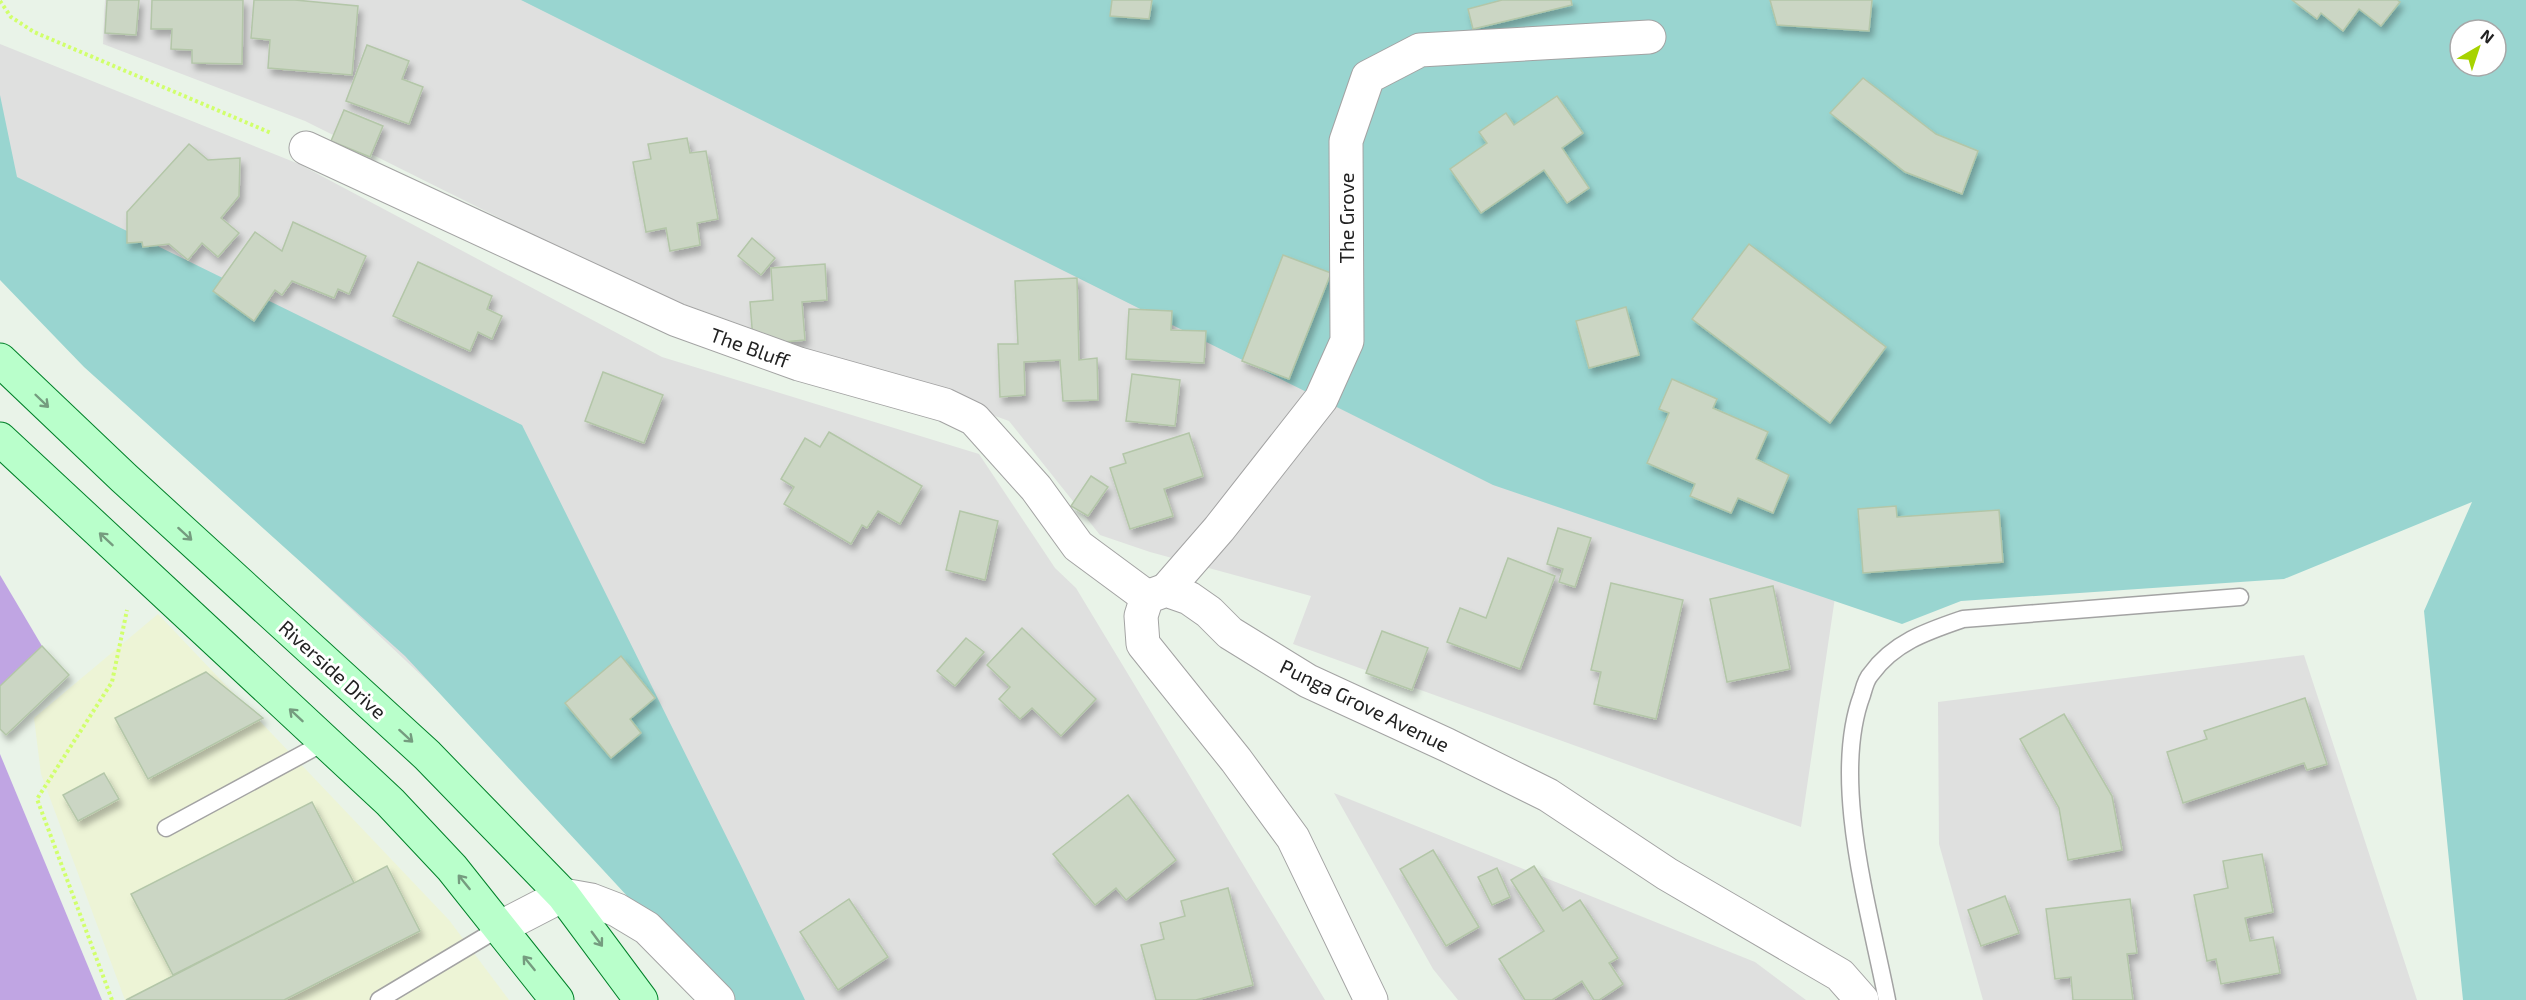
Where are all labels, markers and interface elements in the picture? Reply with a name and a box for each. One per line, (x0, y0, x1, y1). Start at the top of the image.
north arrow (2448, 18, 2508, 78)
text: N (2477, 25, 2498, 47)
street label: The Grove (1334, 172, 1358, 264)
street label: The Bluff (707, 322, 794, 373)
one-way arrow (35, 393, 50, 408)
one-way arrow (177, 527, 192, 541)
one-way arrow (99, 533, 114, 547)
street label: Riverside Drive (275, 615, 391, 723)
street label: Punga Grove Avenue (1277, 654, 1453, 756)
one-way arrow (288, 708, 303, 722)
one-way arrow (399, 729, 414, 743)
one-way arrow (457, 874, 470, 890)
one-way arrow (591, 931, 603, 947)
one-way arrow (523, 955, 536, 971)

